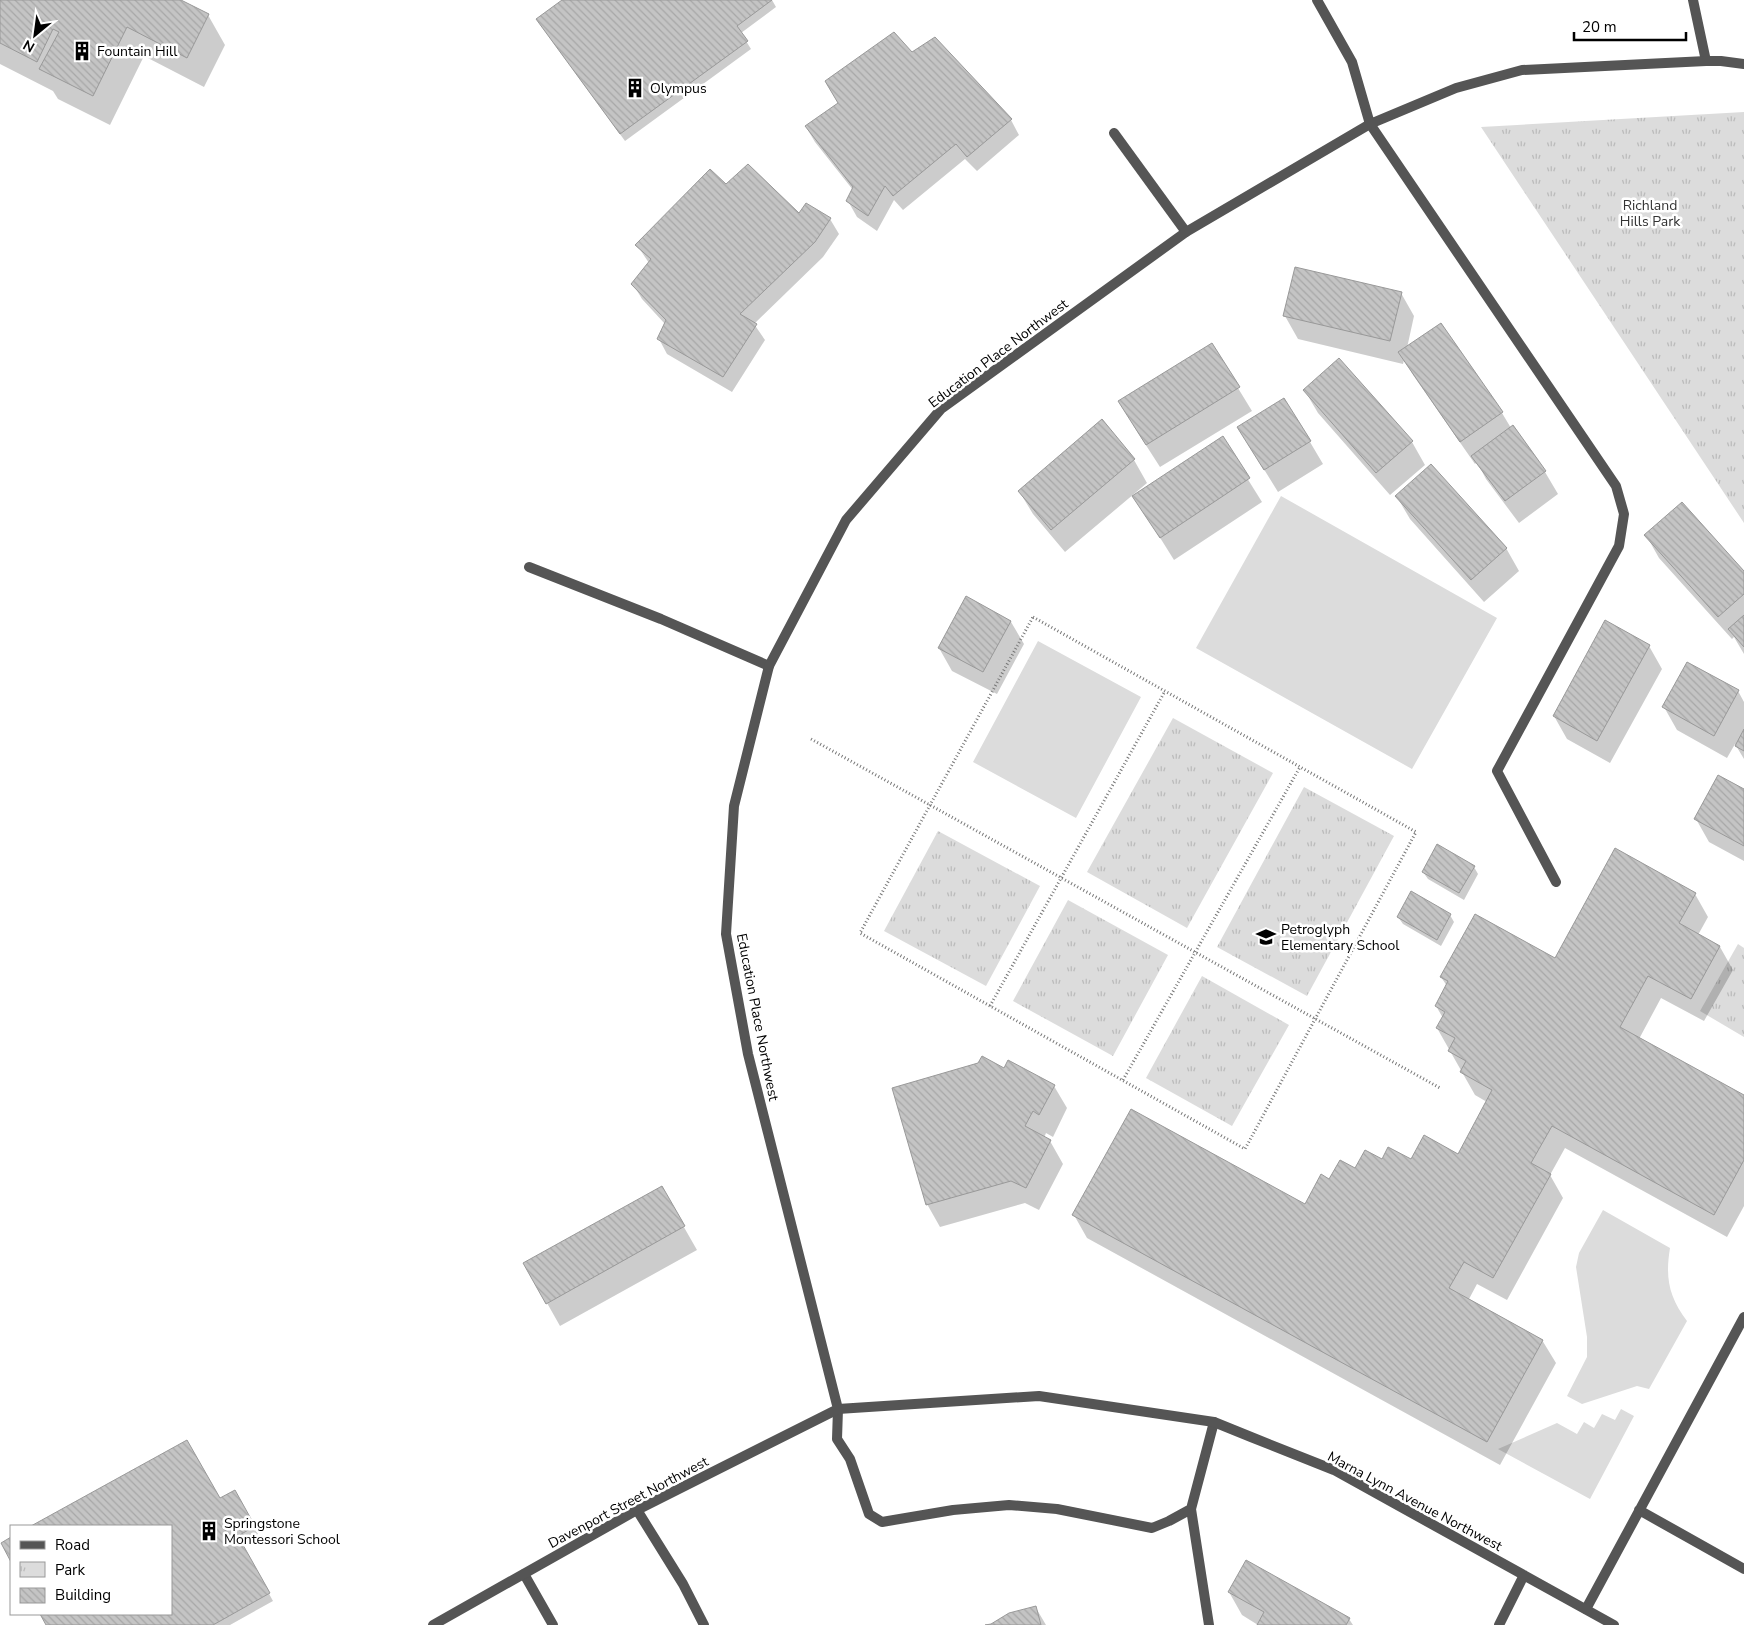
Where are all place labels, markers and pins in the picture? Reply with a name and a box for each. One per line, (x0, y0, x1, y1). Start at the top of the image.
building icon: Fountain Hill (71, 40, 93, 62)
place label: Fountain Hill (97, 42, 178, 61)
building icon: Olympus (624, 77, 646, 99)
place label: Olympus (650, 79, 707, 98)
place label: Petroglyph Elementary School (1281, 920, 1400, 955)
school or university icon: Petroglyph Elementary School (1255, 926, 1277, 948)
place label: Springstone Montessori School (224, 1514, 341, 1549)
building icon: Springstone Montessori School (198, 1520, 220, 1542)

